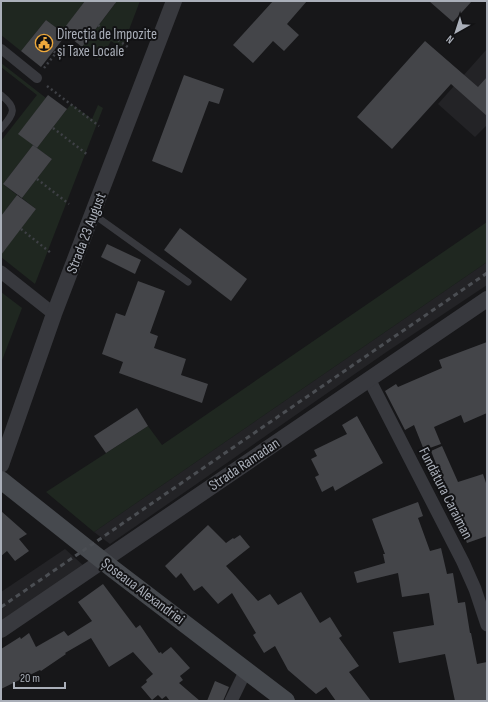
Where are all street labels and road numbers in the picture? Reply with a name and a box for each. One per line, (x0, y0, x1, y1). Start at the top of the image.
street label: Strada 23 August (62, 190, 111, 276)
street label: Strada Ramadan (205, 434, 283, 495)
street label: Fundătura Caraiman (414, 444, 477, 542)
street label: Șoseaua Alexandriei (97, 554, 188, 629)

